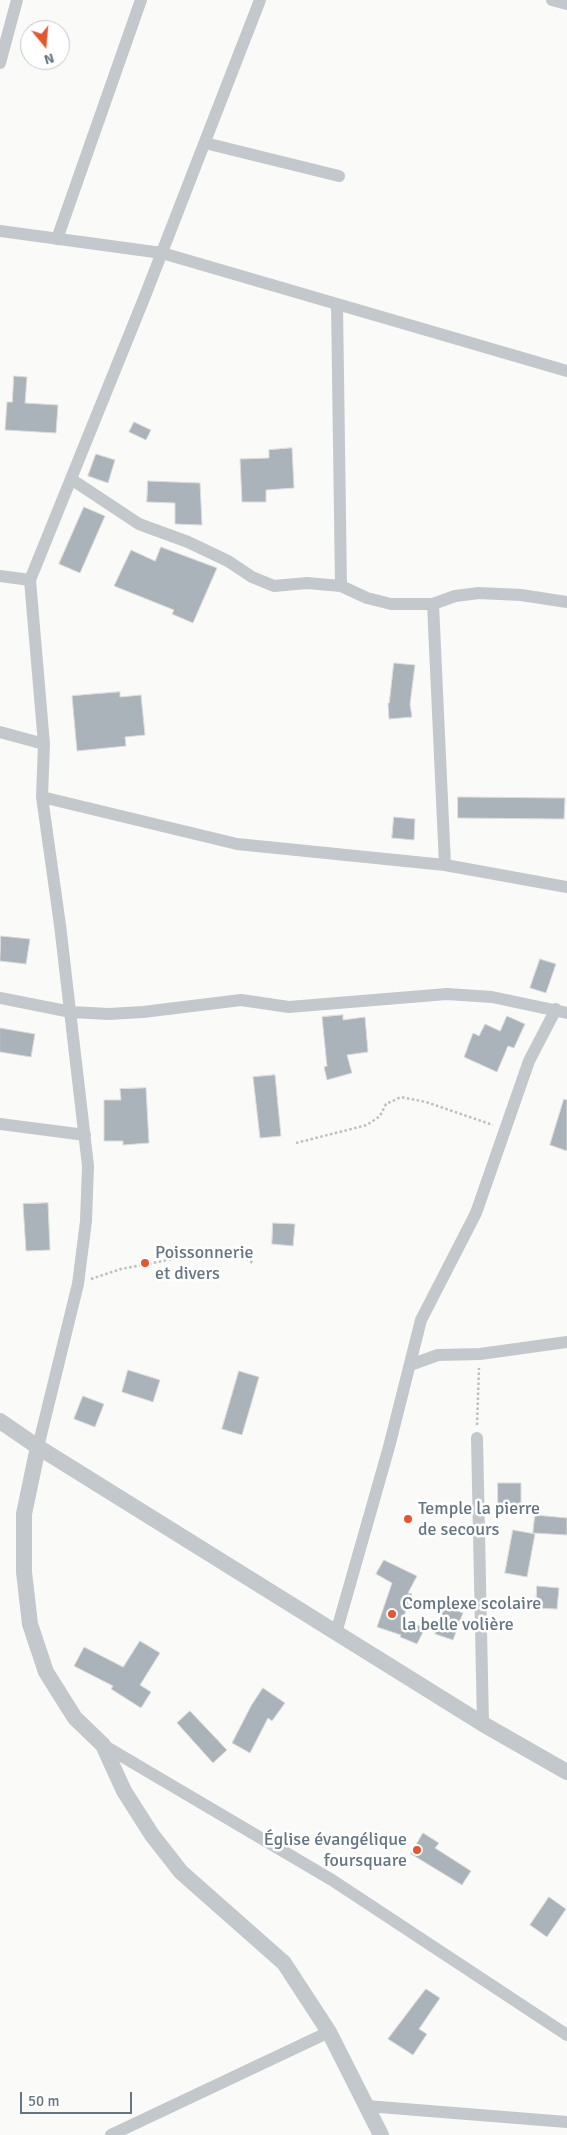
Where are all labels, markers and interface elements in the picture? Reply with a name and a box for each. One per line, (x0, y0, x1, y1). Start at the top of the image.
north arrow (20, 20, 70, 70)
text: N (42, 49, 56, 68)
place label: Poissonnerie et divers (155, 1242, 254, 1284)
marker: Poissonnerie et divers (139, 1257, 151, 1269)
place label: Temple la pierre de secours (418, 1498, 540, 1540)
marker: Temple la pierre de secours (402, 1513, 414, 1525)
place label: Complexe scolaire la belle volière (402, 1593, 541, 1636)
marker: Complexe scolaire la belle volière (386, 1608, 398, 1620)
place label: Église évangélique foursquare (264, 1829, 407, 1872)
marker: Église évangélique foursquare (411, 1844, 423, 1856)
scale bar (22, 2082, 135, 2114)
text: 50 m (28, 2092, 59, 2110)

